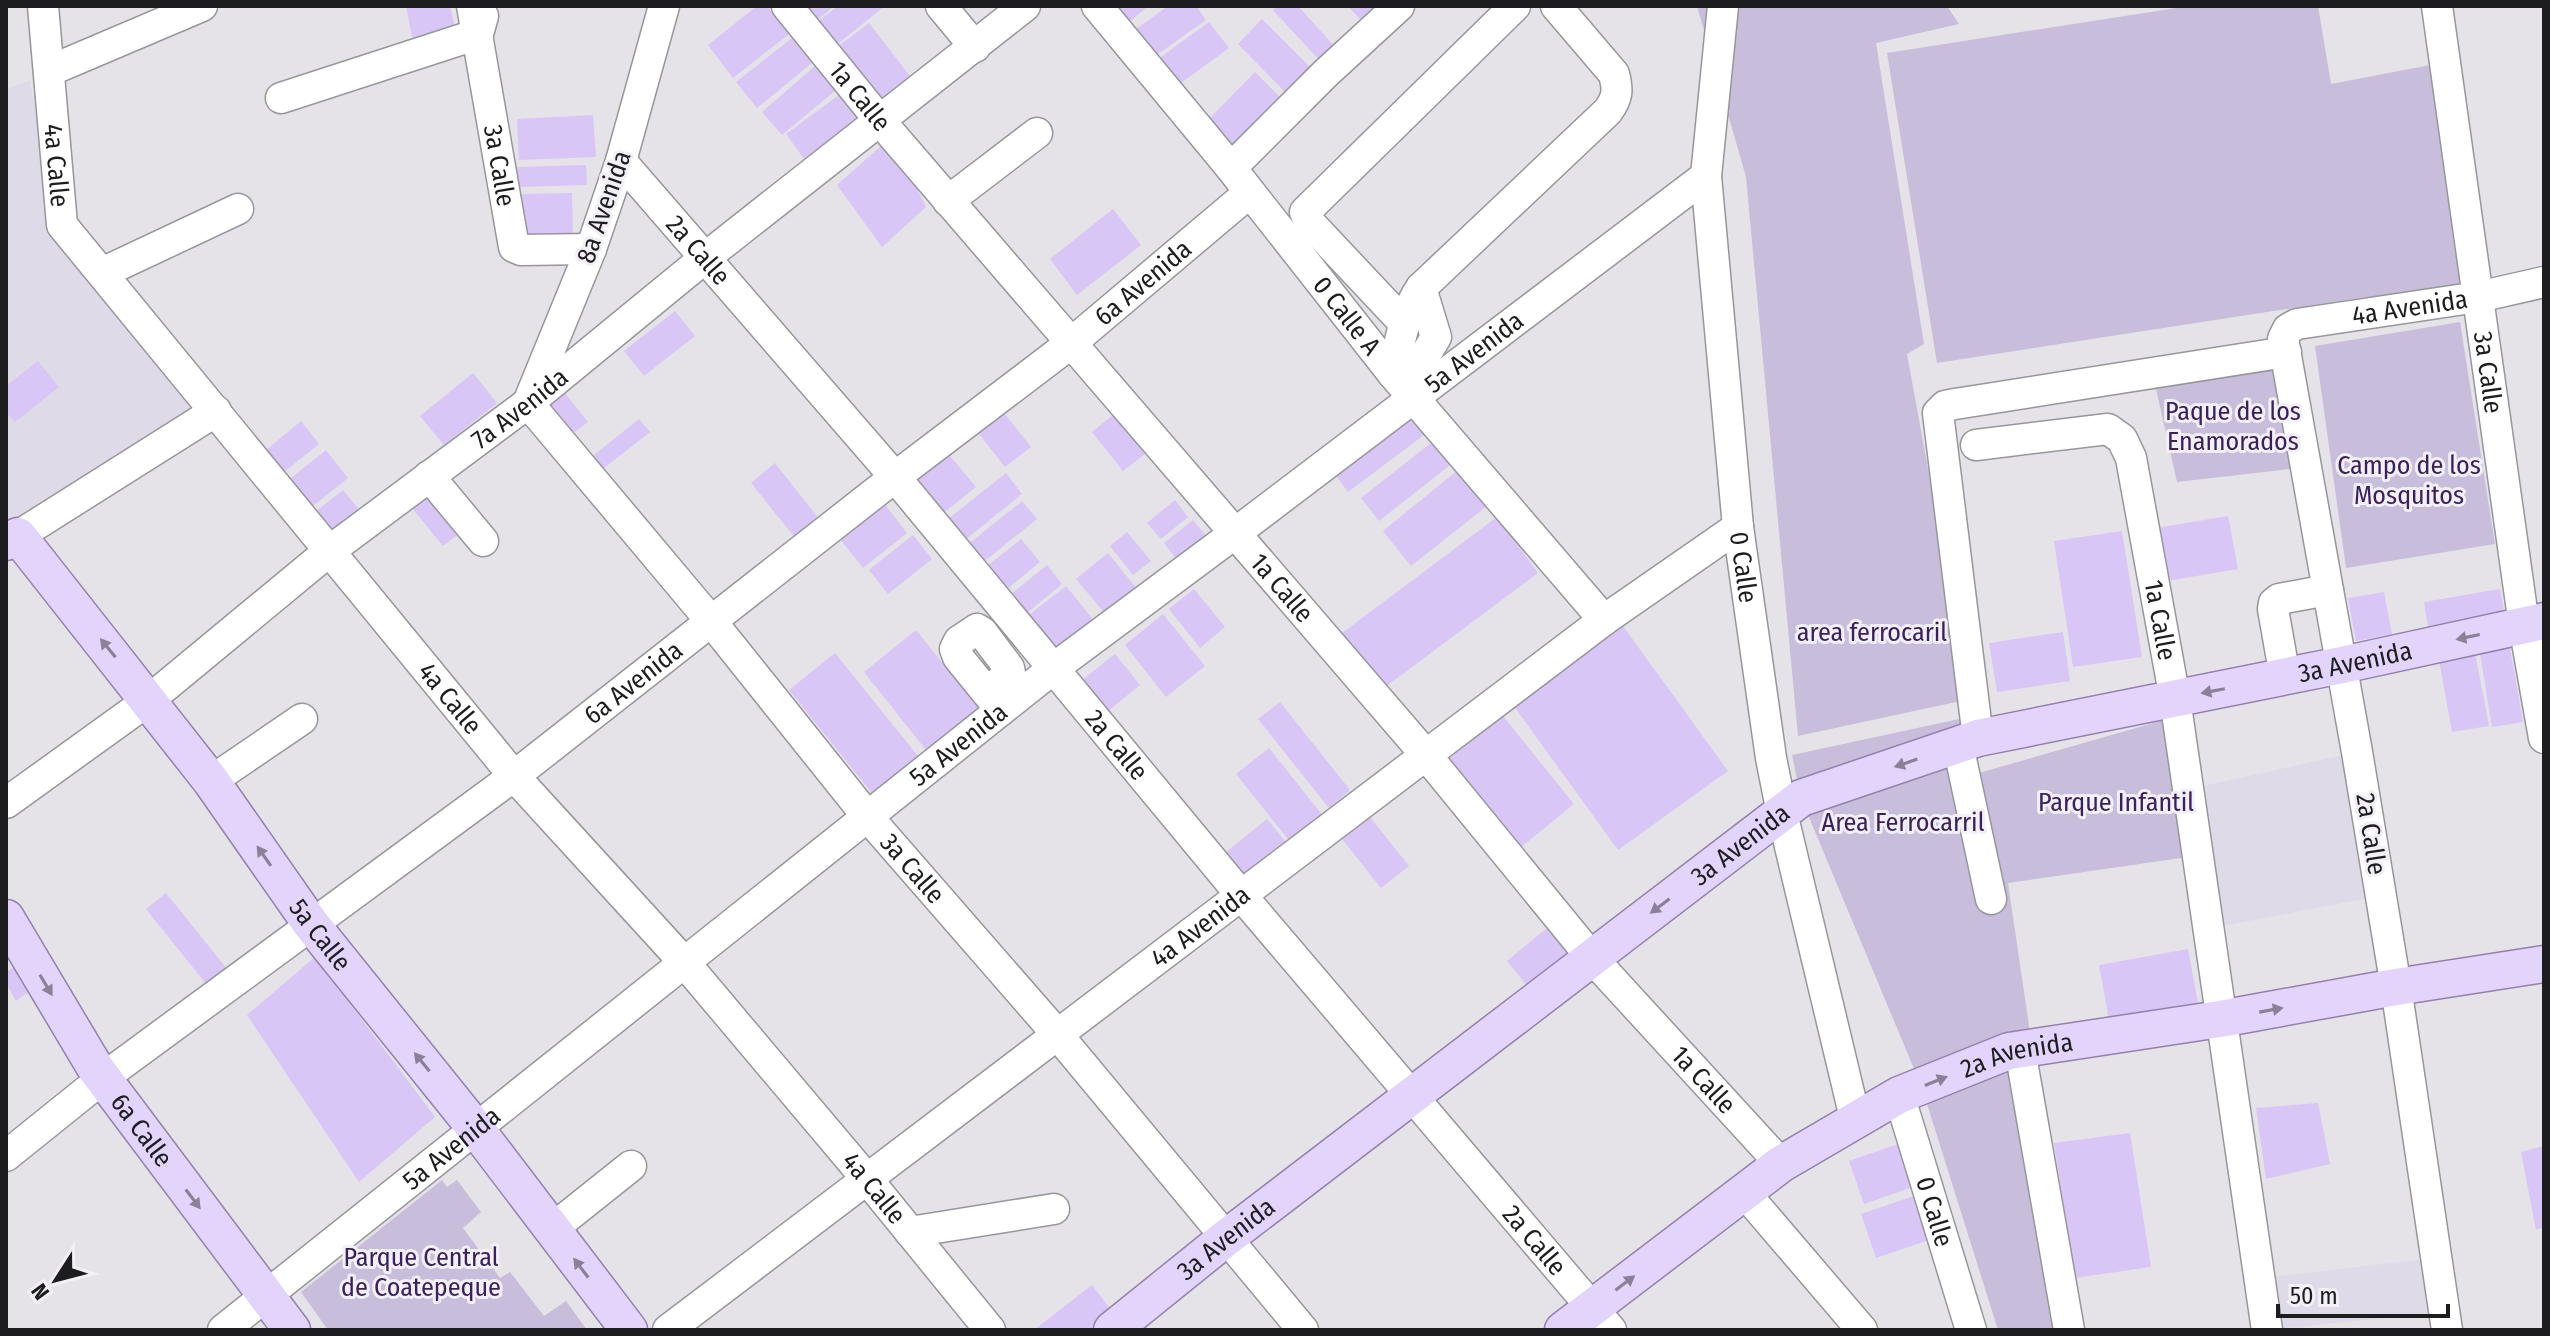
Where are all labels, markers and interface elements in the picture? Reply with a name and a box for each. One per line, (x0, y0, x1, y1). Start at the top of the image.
street label: 1a Calle (823, 55, 897, 138)
street label: 3a Calle (477, 122, 522, 209)
street label: 4a Calle (38, 123, 76, 208)
street label: 8a Avenida (570, 147, 638, 267)
street label: 2a Calle (660, 209, 737, 291)
street label: 6a Avenida (1088, 233, 1198, 332)
street label: 0 Calle A (1307, 270, 1388, 361)
street label: 4a Avenida (2350, 283, 2470, 331)
street label: 5a Avenida (1418, 305, 1529, 399)
street label: 3a Calle (2467, 329, 2510, 415)
street label: 7a Avenida (465, 361, 574, 455)
park label: Paque de los Enamorados (2165, 396, 2301, 457)
park label: Campo de los Mosquitos (2337, 450, 2481, 511)
street label: 0 Calle (1723, 530, 1764, 605)
street label: 1a Calle (1244, 547, 1320, 629)
street label: 1a Calle (2138, 578, 2183, 663)
park label: area ferrocaril (1797, 617, 1947, 648)
one-way arrow (2455, 632, 2480, 644)
street label: 6a Avenida (578, 634, 689, 731)
street label: 3a Avenida (2295, 635, 2415, 689)
one-way arrow (100, 638, 117, 658)
street label: 4a Calle (412, 656, 489, 740)
one-way arrow (2201, 686, 2226, 698)
street label: 5a Avenida (903, 696, 1013, 792)
street label: 2a Calle (1079, 703, 1155, 786)
one-way arrow (1894, 757, 1918, 769)
park label: Parque Infantil (2038, 787, 2194, 818)
street label: 2a Calle (2349, 791, 2393, 877)
street label: 3a Avenida (1685, 797, 1796, 892)
park label: Area Ferrocarril (1821, 807, 1985, 838)
street label: 3a Calle (874, 827, 951, 910)
one-way arrow (257, 846, 272, 867)
street label: 4a Avenida (1144, 879, 1256, 974)
street label: 5a Calle (283, 893, 358, 977)
one-way arrow (1650, 897, 1670, 913)
one-way arrow (39, 974, 53, 996)
one-way arrow (2259, 1004, 2284, 1016)
street label: 2a Avenida (1956, 1026, 2075, 1084)
street label: 1a Calle (1665, 1039, 1742, 1120)
one-way arrow (415, 1052, 431, 1072)
one-way arrow (1924, 1074, 1948, 1087)
street label: 6a Calle (104, 1087, 179, 1173)
street label: 5a Avenida (396, 1100, 506, 1196)
street label: 4a Calle (836, 1146, 913, 1230)
street label: 0 Calle (1909, 1173, 1960, 1250)
one-way arrow (185, 1189, 201, 1209)
street label: 3a Avenida (1171, 1191, 1281, 1287)
street label: 2a Calle (1496, 1199, 1573, 1281)
north arrow (16, 1240, 96, 1320)
park label: Parque Central de Coatepeque (341, 1242, 501, 1303)
one-way arrow (574, 1258, 590, 1278)
scale bar (2278, 1268, 2448, 1318)
one-way arrow (1615, 1275, 1635, 1291)
text: N (25, 1278, 55, 1305)
text: 50 m (2290, 1282, 2338, 1310)

